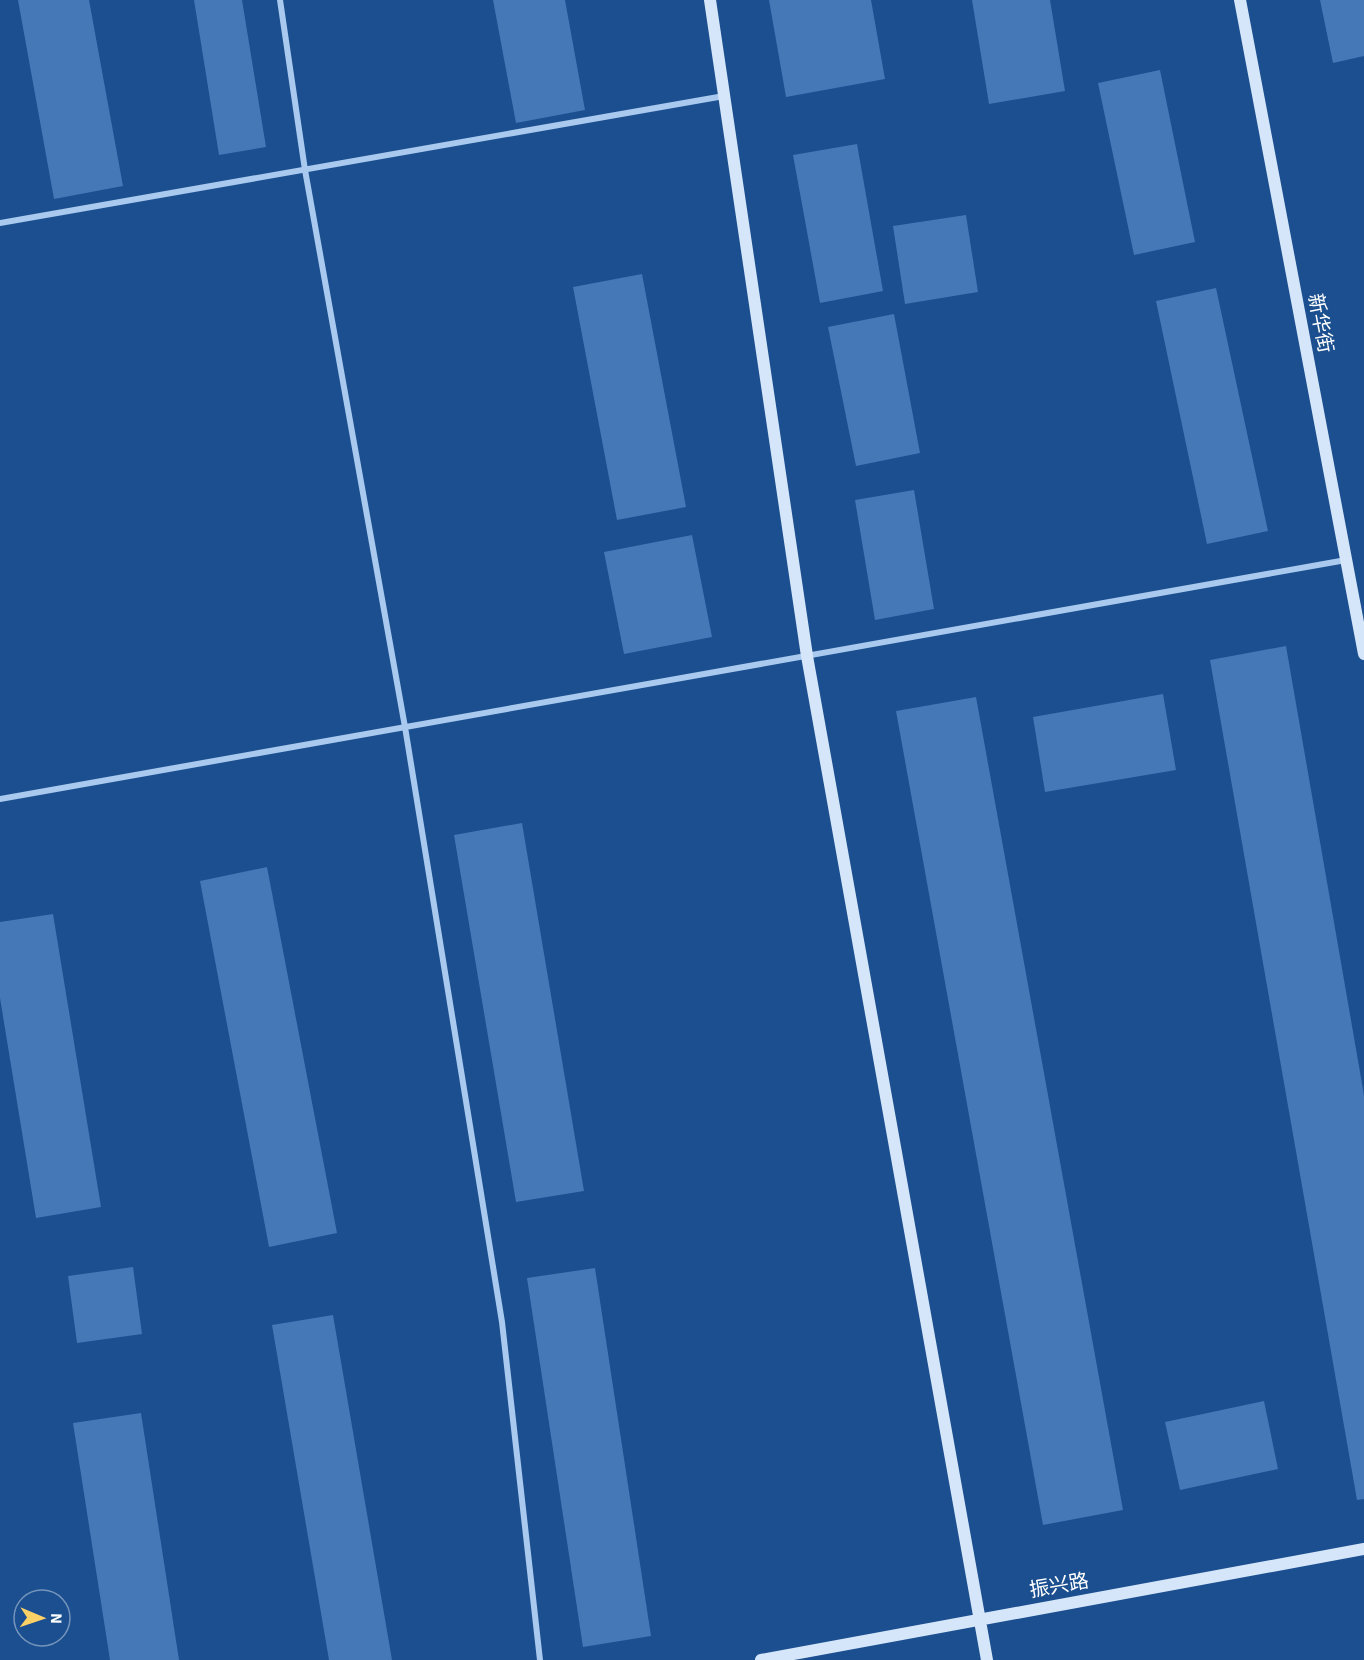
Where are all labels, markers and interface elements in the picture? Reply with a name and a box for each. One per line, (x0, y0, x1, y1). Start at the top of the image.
street label: 新华街 (1301, 291, 1339, 355)
street label: 振兴路 (1027, 1567, 1091, 1605)
north arrow (12, 1588, 72, 1648)
text: N (45, 1613, 67, 1624)

